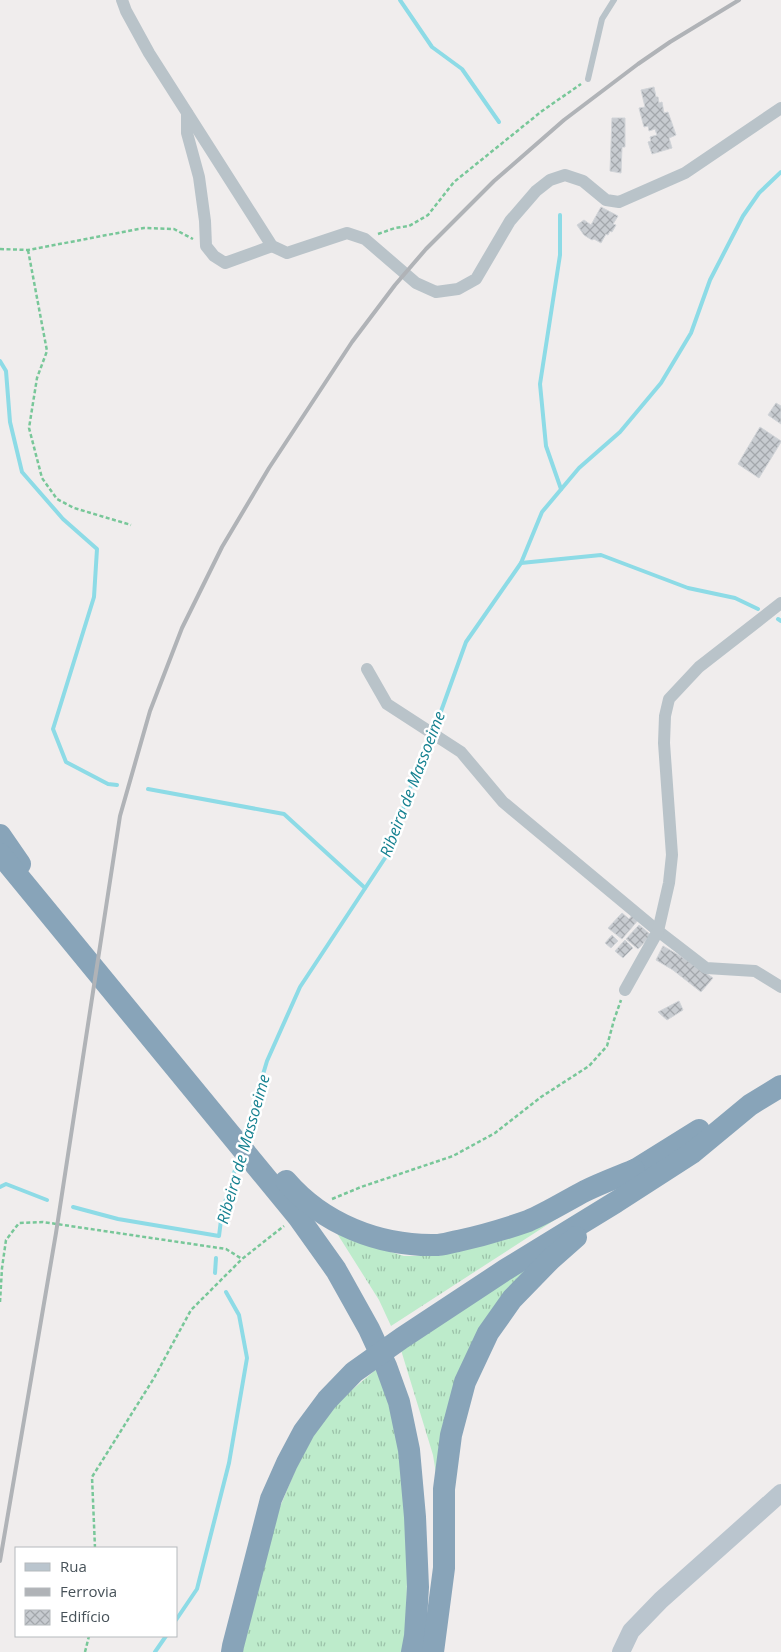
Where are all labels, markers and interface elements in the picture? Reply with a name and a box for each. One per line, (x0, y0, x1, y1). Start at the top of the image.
water label: Ribeira de Massoeime (374, 708, 450, 860)
water label: Ribeira de Massoeime (211, 1072, 275, 1226)
legend (15, 1547, 178, 1637)
text: Rua (60, 1556, 87, 1576)
text: Ferrovia (60, 1581, 117, 1601)
text: Edifício (60, 1606, 110, 1626)

